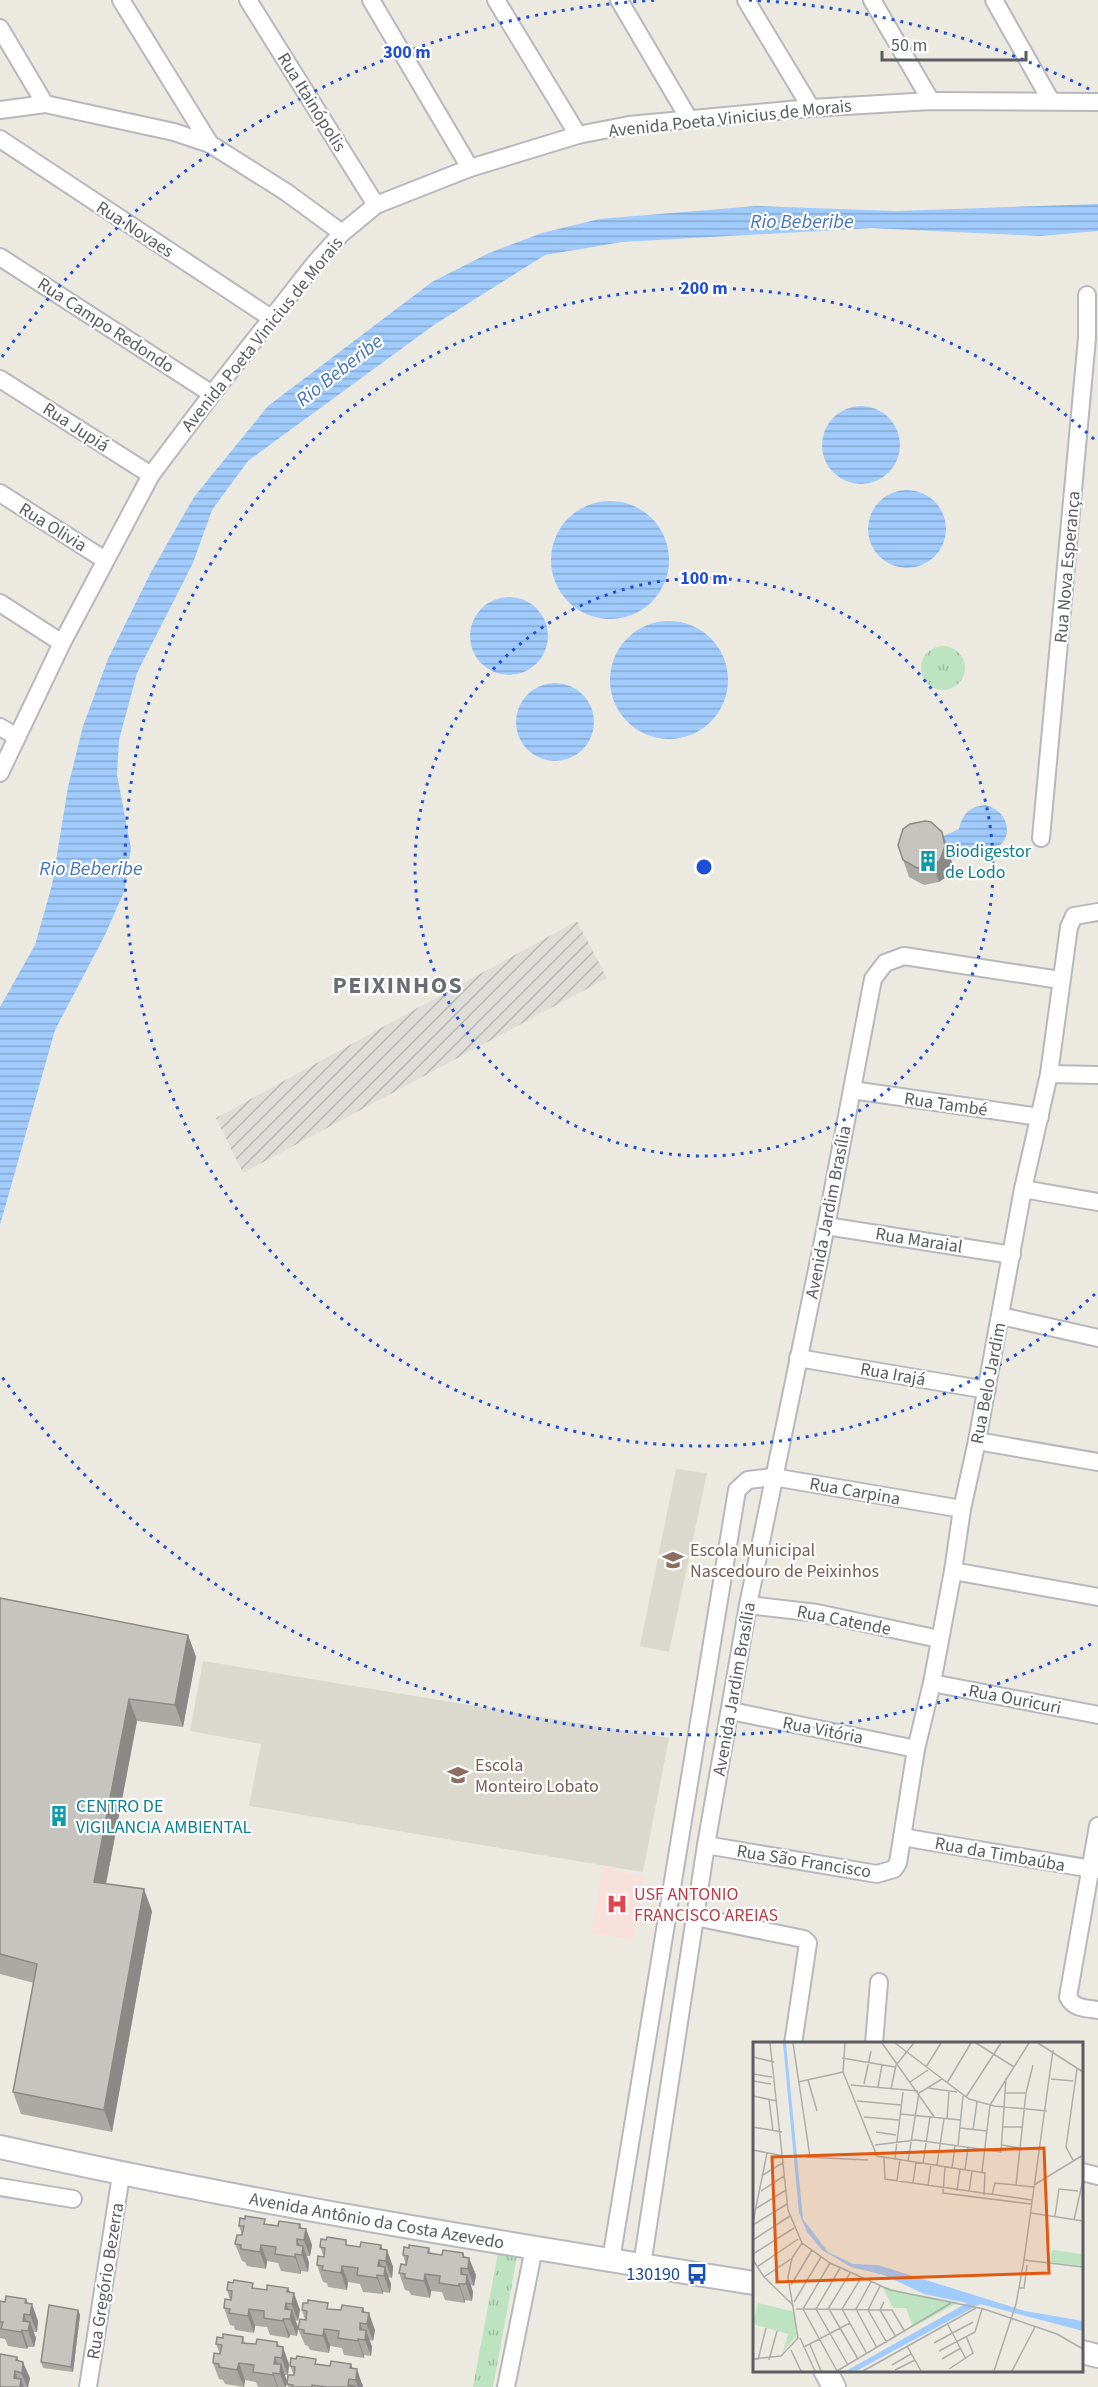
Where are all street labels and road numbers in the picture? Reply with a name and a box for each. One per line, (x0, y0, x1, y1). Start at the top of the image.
street label: Rua Itainópolis (271, 48, 352, 157)
street label: Avenida Poeta Vinicius de Morais (607, 93, 853, 144)
street label: Rua Novaes (91, 195, 178, 264)
street label: Avenida Poeta Vinicius de Morais (176, 232, 349, 437)
street label: Rua Campo Redondo (32, 272, 179, 379)
street label: Rua Jupiá (38, 397, 114, 458)
street label: Rua Nova Esperança (1048, 490, 1087, 644)
street label: Rua Olivia (14, 497, 91, 558)
street label: Rua També (903, 1086, 989, 1123)
street label: Avenida Jardim Brasília (799, 1123, 858, 1301)
street label: Rua Maraial (874, 1221, 964, 1260)
street label: Rua Belo Jardim (964, 1320, 1013, 1446)
street label: Rua Irajá (858, 1356, 928, 1393)
street label: Rua Carpina (808, 1471, 902, 1512)
street label: Rua Catende (795, 1599, 893, 1642)
street label: Avenida Jardim Brasília (707, 1600, 762, 1778)
street label: Rua Ouricuri (966, 1678, 1063, 1721)
street label: Rua Vitória (780, 1710, 865, 1751)
street label: Rua da Timbaúba (933, 1831, 1067, 1878)
street label: Rua São Francisco (735, 1839, 873, 1884)
street label: Avenida Antônio da Costa Azevedo (247, 2186, 506, 2256)
street label: Rua Gregório Bezerra (81, 2201, 130, 2361)

